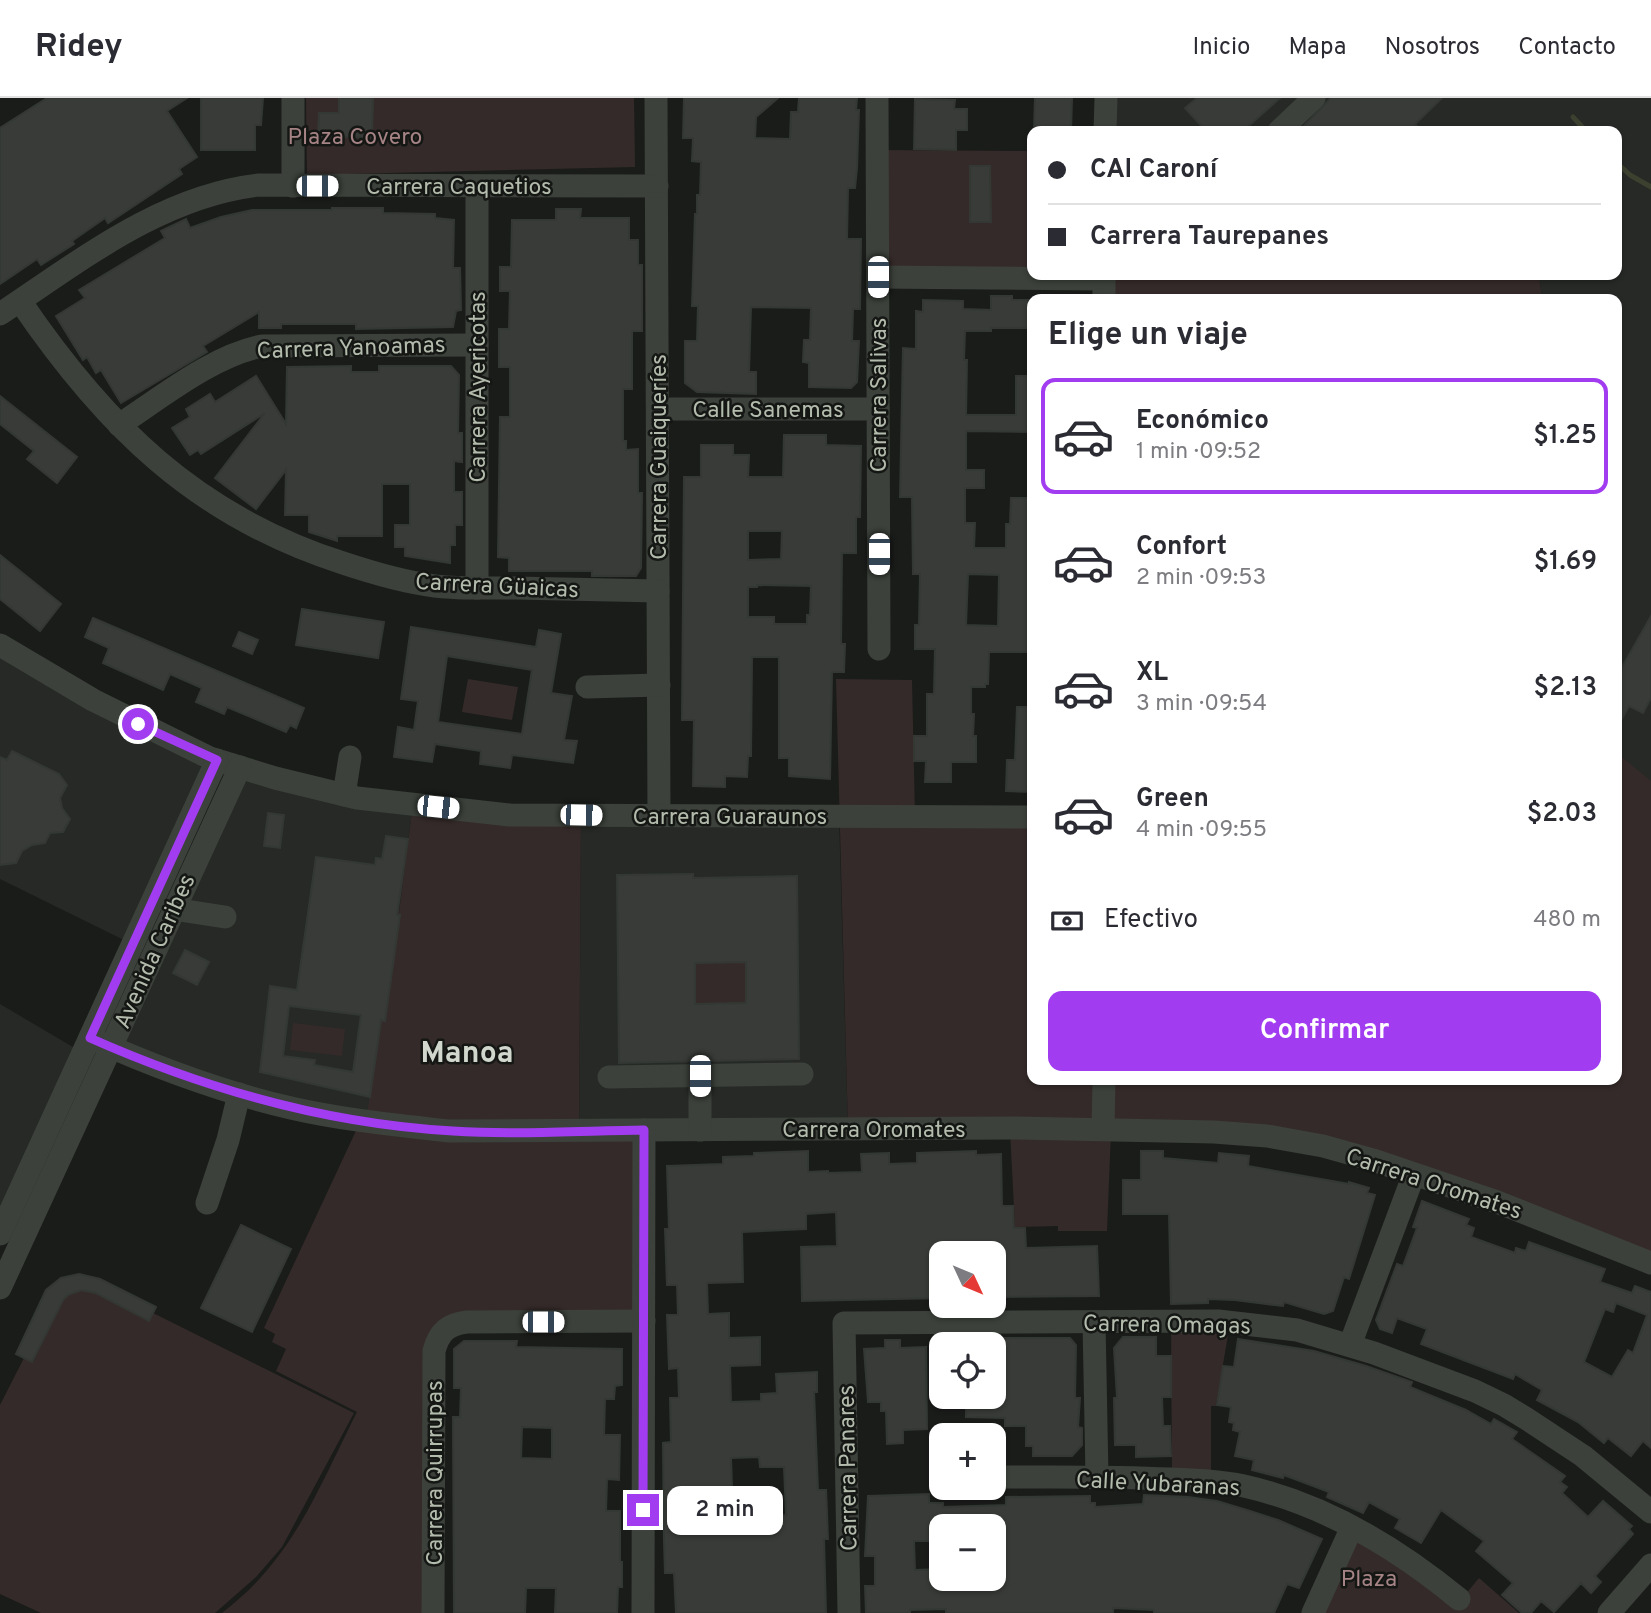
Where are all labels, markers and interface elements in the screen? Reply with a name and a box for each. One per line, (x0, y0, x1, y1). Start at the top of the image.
text: Ridey (35, 27, 123, 69)
text: Inicio (1193, 33, 1250, 63)
text: Mapa (1288, 33, 1347, 63)
text: Nosotros (1385, 33, 1480, 63)
text: Contacto (1518, 33, 1616, 63)
park label: Plaza Covero (288, 124, 422, 153)
text: CAI Caroní (1090, 154, 1217, 187)
street label: Carrera Caquetios (366, 174, 552, 203)
car (297, 176, 339, 197)
text: Carrera Taurepanes (1090, 221, 1329, 254)
car (868, 256, 889, 298)
street label: Carrera Ayericotas (465, 291, 494, 483)
text: Elige un viaje (1048, 316, 1248, 356)
street label: Carrera Salivas (866, 317, 895, 473)
street label: Carrera Yanoamas (256, 332, 446, 367)
street label: Carrera Guaiqueríes (646, 354, 675, 560)
street label: Calle Sanemas (692, 397, 844, 426)
icon: car (1052, 405, 1115, 468)
text: Económico (1136, 405, 1269, 438)
text: $1.25 (1533, 420, 1597, 453)
text: 1 min · 09:52 (1136, 438, 1261, 467)
icon: car (1052, 531, 1115, 594)
text: Confort (1136, 531, 1227, 564)
car (869, 533, 890, 575)
text: $1.69 (1534, 546, 1597, 579)
text: 2 min · 09:53 (1136, 564, 1266, 593)
street label: Carrera Güaicas (414, 569, 579, 606)
icon: car (1052, 657, 1115, 720)
text: XL (1136, 657, 1168, 690)
text: $2.13 (1534, 672, 1597, 705)
text: 3 min · 09:54 (1136, 690, 1267, 719)
route start (122, 708, 154, 740)
icon: car (1052, 783, 1115, 846)
text: Green (1136, 783, 1209, 816)
car (417, 794, 460, 820)
text: $2.03 (1527, 798, 1597, 831)
car (560, 804, 603, 826)
street label: Carrera Guaraunos (633, 804, 827, 833)
text: 4 min · 09:55 (1136, 816, 1267, 845)
street label: Avenida Caribes (109, 870, 203, 1034)
icon: cash (1048, 902, 1086, 940)
text: Efectivo (1104, 904, 1198, 937)
text: 480 m (1533, 906, 1601, 935)
button: Confirmar (1048, 991, 1601, 1071)
district label: Manoa (421, 1036, 513, 1073)
car (690, 1055, 711, 1097)
street label: Carrera Oromates (782, 1117, 966, 1146)
street label: Carrera Oromates (1341, 1143, 1525, 1228)
north arrow (929, 1241, 1006, 1318)
map controls (929, 1241, 1006, 1591)
street label: Carrera Omagas (1083, 1311, 1251, 1342)
car (523, 1312, 565, 1333)
button: locate (929, 1332, 1006, 1409)
street label: Carrera Quirrupas (422, 1380, 451, 1566)
street label: Carrera Panares (834, 1385, 865, 1551)
button: + (929, 1423, 1006, 1500)
street label: Calle Yubaranas (1075, 1467, 1241, 1504)
callout: 2 min (668, 1486, 783, 1534)
route end (627, 1494, 659, 1526)
text: 2 min (695, 1496, 755, 1525)
button: − (929, 1514, 1006, 1591)
park label: Plaza (1341, 1566, 1397, 1595)

